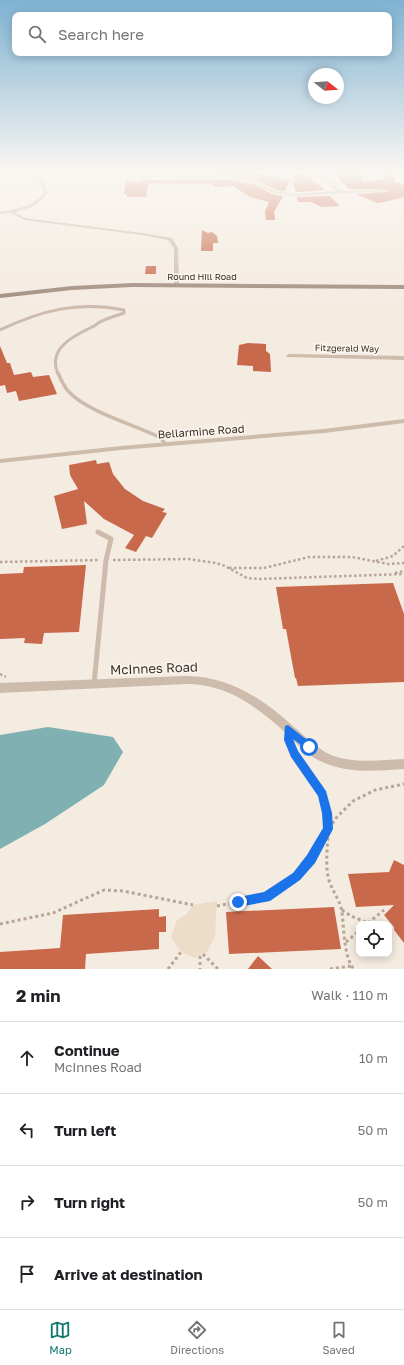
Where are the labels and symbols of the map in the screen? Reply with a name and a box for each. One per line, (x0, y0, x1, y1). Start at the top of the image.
north arrow (308, 68, 344, 104)
street label: Round Hill Road (167, 271, 237, 282)
street label: Fitzgerald Way (315, 342, 379, 354)
street label: Bellarmine Road (157, 421, 245, 441)
street label: McInnes Road (110, 658, 198, 678)
route start (300, 738, 318, 756)
route end (229, 893, 247, 911)

